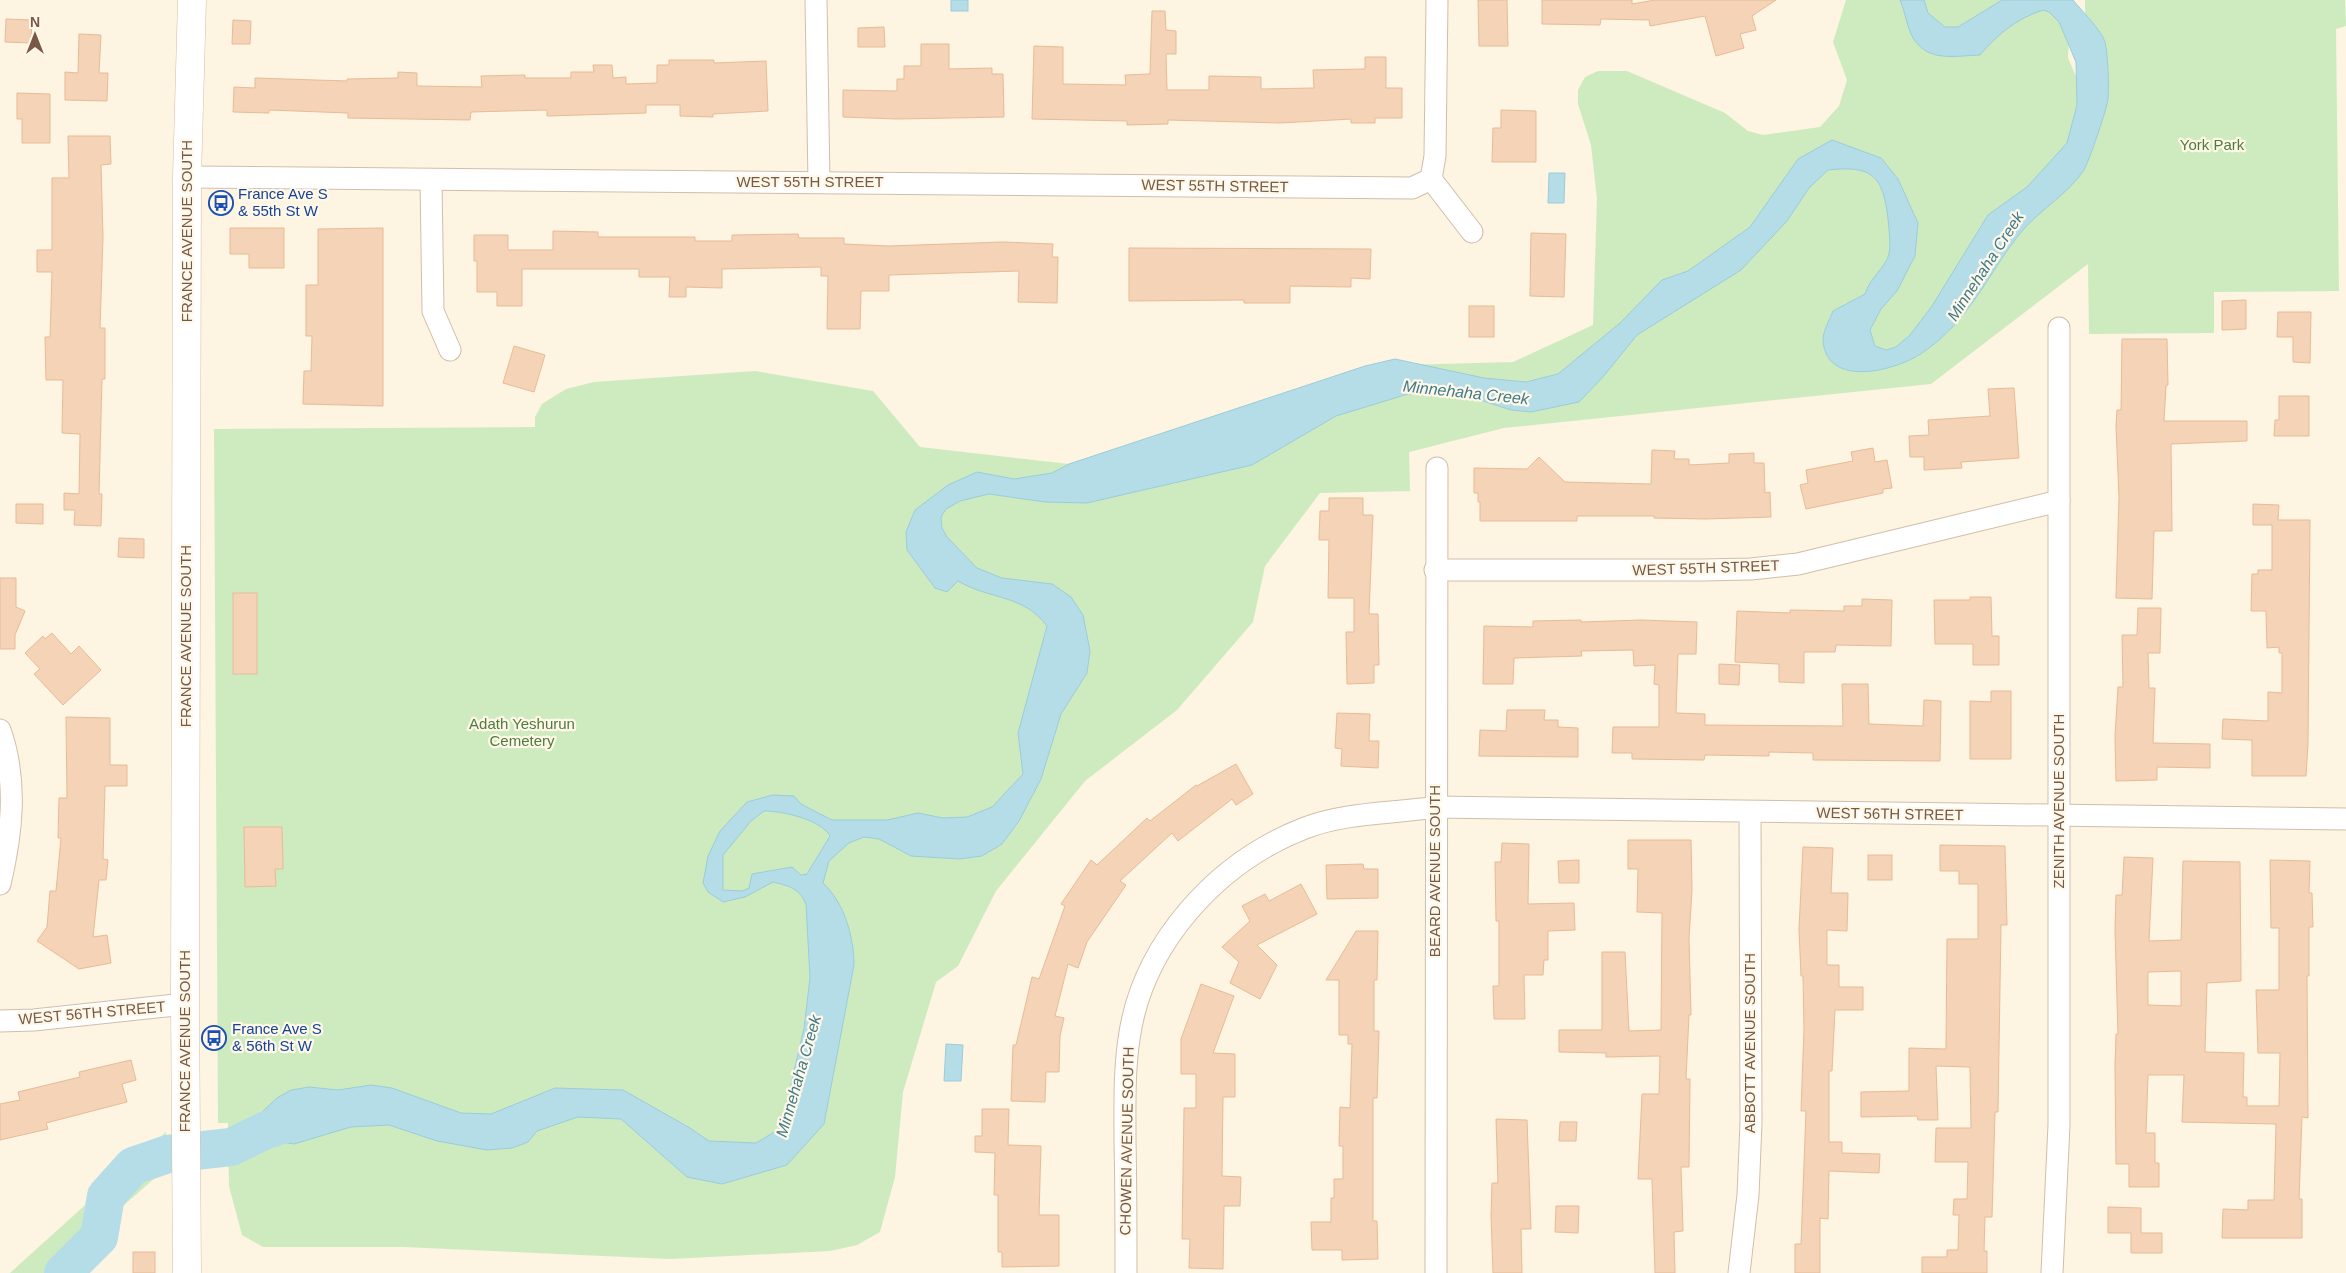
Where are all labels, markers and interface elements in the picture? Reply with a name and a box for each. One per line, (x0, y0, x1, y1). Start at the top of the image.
north arrow (10, 10, 60, 60)
text: N (30, 14, 40, 30)
park label: York Park (2180, 136, 2245, 153)
street label: FRANCE AVENUE SOUTH (178, 140, 195, 322)
street label: WEST 55TH STREET (736, 173, 884, 190)
street label: WEST 55TH STREET (1141, 176, 1289, 195)
place label: France Ave S & 55th St W (238, 185, 328, 219)
bus stop icon: France Ave S & 55th St W (208, 190, 234, 216)
water label: Minnehaha Creek (1944, 208, 2027, 324)
water label: Minnehaha Creek (1402, 377, 1531, 408)
street label: FRANCE AVENUE SOUTH (177, 545, 194, 727)
street label: WEST 55TH STREET (1632, 556, 1780, 579)
street label: ZENITH AVENUE SOUTH (2050, 714, 2067, 888)
park label: Adath Yeshurun Cemetery (469, 715, 575, 749)
street label: BEARD AVENUE SOUTH (1426, 785, 1443, 957)
street label: WEST 56TH STREET (1816, 804, 1964, 823)
street label: FRANCE AVENUE SOUTH (176, 950, 193, 1132)
street label: ABBOTT AVENUE SOUTH (1741, 953, 1758, 1133)
street label: WEST 56TH STREET (18, 998, 166, 1027)
water label: Minnehaha Creek (773, 1012, 824, 1139)
place label: France Ave S & 56th St W (232, 1020, 322, 1054)
bus stop icon: France Ave S & 56th St W (201, 1025, 227, 1051)
street label: CHOWEN AVENUE SOUTH (1116, 1046, 1137, 1236)

